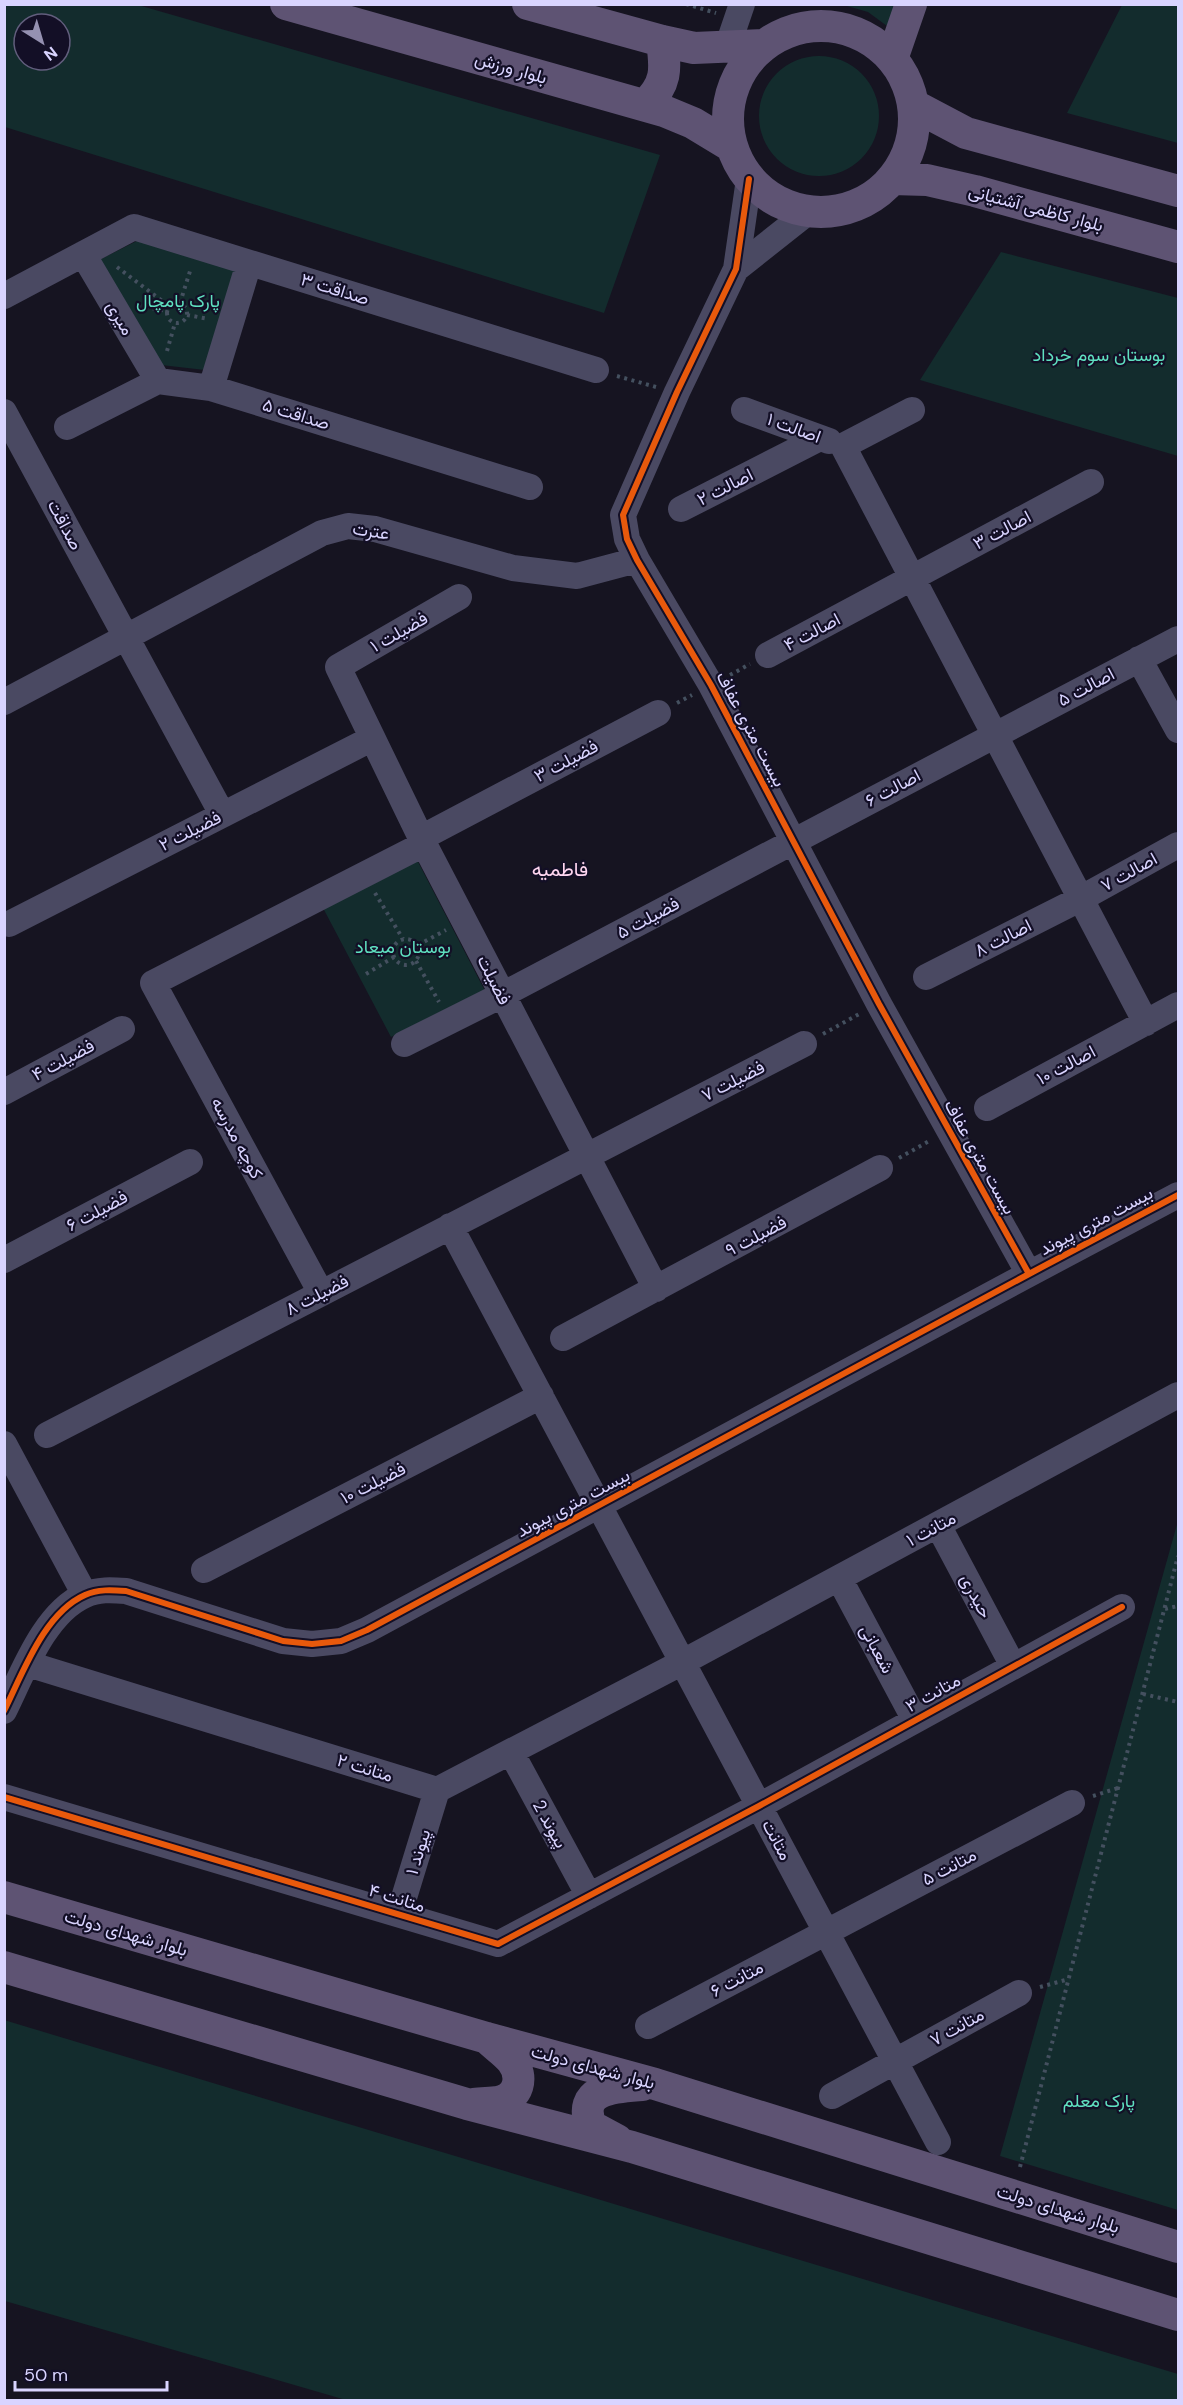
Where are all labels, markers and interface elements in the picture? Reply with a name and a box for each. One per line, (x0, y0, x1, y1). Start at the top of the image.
north arrow (12, 12, 72, 72)
text: N (40, 42, 62, 65)
street label: بلوار ورزش (472, 46, 550, 90)
street label: بلوار کاظمی آشتیانی (966, 178, 1106, 238)
street label: صداقت ۳ (298, 267, 372, 311)
park label: پارک پامچال (136, 289, 220, 313)
street label: میری (100, 296, 140, 340)
park label: بوستان سوم خرداد (1033, 343, 1165, 367)
street label: صداقت ۵ (259, 392, 333, 436)
street label: اصالت ۱ (764, 407, 824, 449)
street label: اصالت ۲ (693, 463, 757, 511)
street label: صداقت (42, 496, 88, 554)
street label: اصالت ۳ (969, 505, 1035, 555)
street label: عترت (351, 516, 391, 546)
street label: فضیلت ۱ (366, 606, 432, 658)
street label: اصالت ۴ (779, 607, 845, 657)
street label: اصالت ۵ (1053, 662, 1119, 712)
street label: بیست متری عفاف (710, 667, 792, 791)
street label: فضیلت ۳ (530, 734, 602, 788)
street label: اصالت ۶ (861, 763, 925, 813)
street label: فضیلت ۲ (155, 805, 225, 857)
street label: اصالت ۷ (1096, 847, 1162, 897)
district label: فاطمیه (532, 856, 588, 882)
street label: فضیلت ۵ (612, 891, 684, 945)
street label: اصالت ۸ (970, 913, 1036, 963)
park label: بوستان میعاد (355, 935, 451, 959)
street label: فضیلت (471, 951, 517, 1009)
street label: فضیلت ۴ (27, 1033, 99, 1087)
street label: اصالت ۱۰ (1032, 1040, 1100, 1090)
street label: فضیلت ۷ (697, 1055, 769, 1107)
street label: کوچه مدرسه (205, 1093, 269, 1183)
street label: بیست متری عفاف (939, 1095, 1021, 1219)
street label: بیست متری پیوند (1035, 1181, 1157, 1261)
street label: فضیلت ۶ (62, 1185, 132, 1237)
street label: فضیلت ۹ (721, 1210, 791, 1262)
street label: فضیلت ۸ (281, 1269, 353, 1321)
street label: فضیلت ۱۰ (336, 1456, 410, 1510)
street label: بیست متری پیوند (512, 1463, 634, 1543)
street label: متانت ۱ (902, 1506, 960, 1552)
street label: حیدری (954, 1570, 998, 1622)
street label: شعبانی (854, 1620, 900, 1678)
street label: متانت ۳ (901, 1668, 965, 1718)
street label: متانت ۲ (334, 1748, 396, 1788)
street label: پیوند 2 (527, 1796, 573, 1852)
street label: متانت (756, 1815, 798, 1865)
street label: پیوند ۱ (400, 1826, 436, 1878)
street label: متانت ۵ (918, 1843, 980, 1891)
street label: متانت ۴ (366, 1878, 428, 1918)
street label: بلوار شهدای دولت (62, 1904, 190, 1962)
street label: متانت ۶ (706, 1955, 768, 2003)
street label: متانت ۷ (926, 2002, 988, 2052)
street label: بلوار شهدای دولت (529, 2039, 657, 2095)
park label: پارک معلم (1063, 2089, 1135, 2113)
street label: بلوار شهدای دولت (994, 2179, 1122, 2239)
scale bar (15, 2354, 166, 2392)
text: 50 m (24, 2363, 68, 2387)

